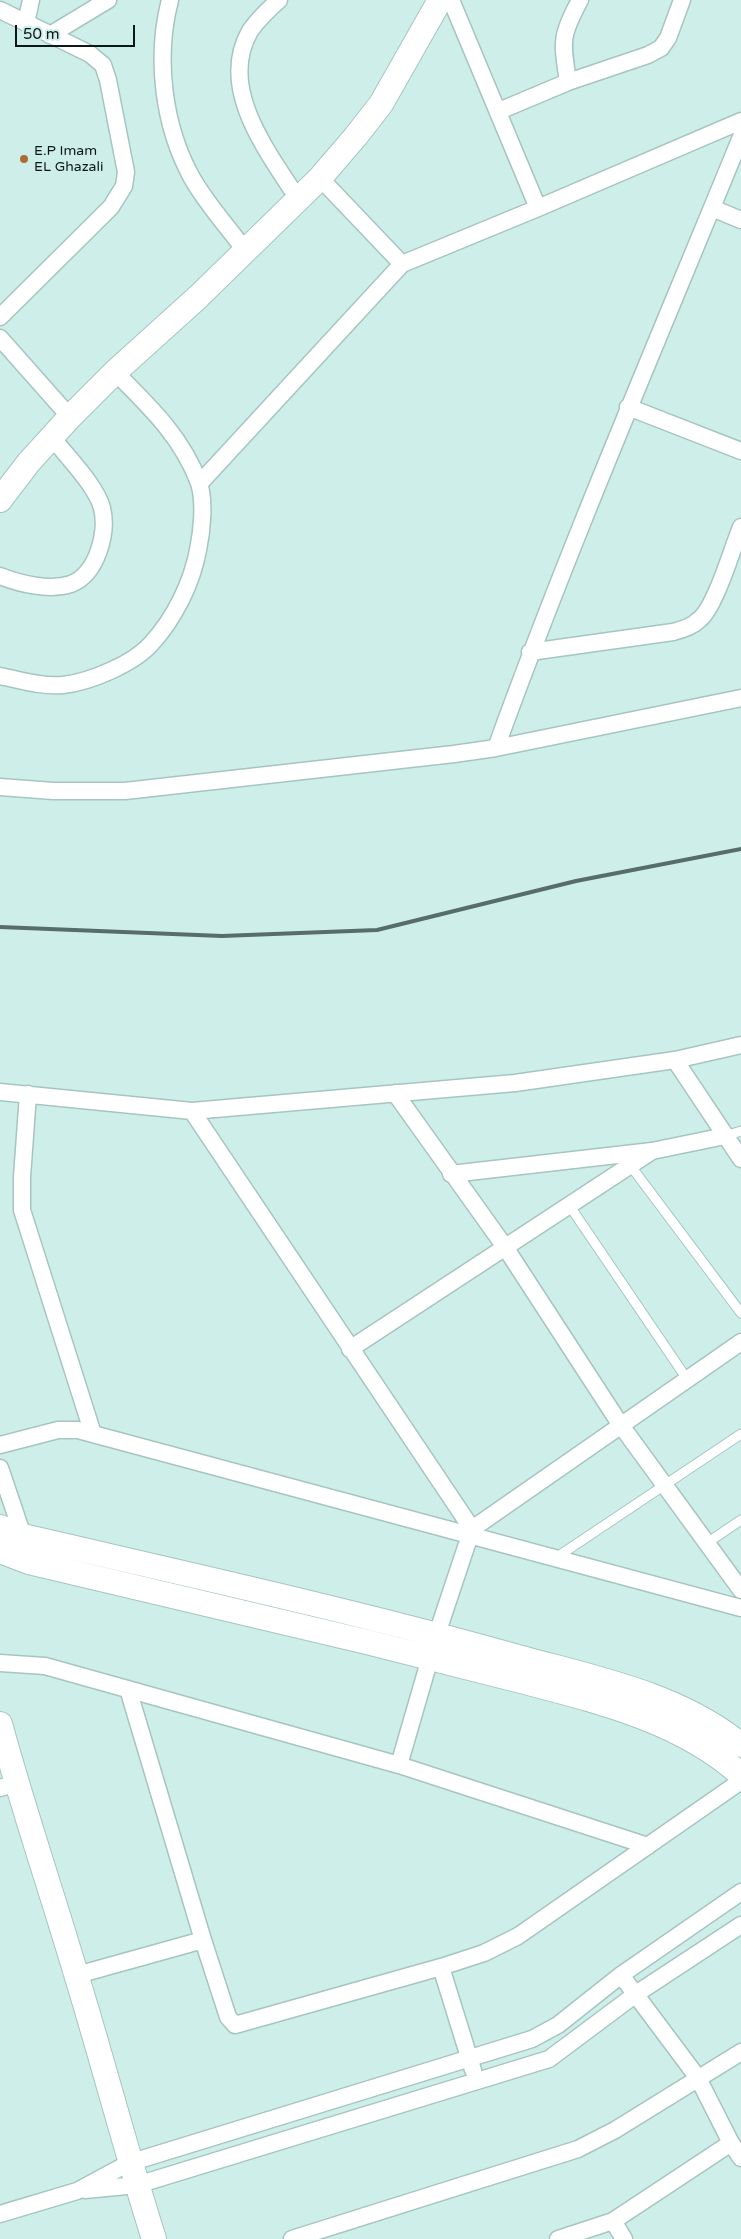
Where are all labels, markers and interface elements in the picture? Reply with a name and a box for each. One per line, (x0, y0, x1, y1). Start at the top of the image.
scale bar (18, 15, 138, 47)
text: 50 m (23, 25, 60, 43)
place label: E.P Imam EL Ghazali (34, 143, 103, 176)
marker: E.P Imam EL Ghazali (18, 153, 30, 165)

